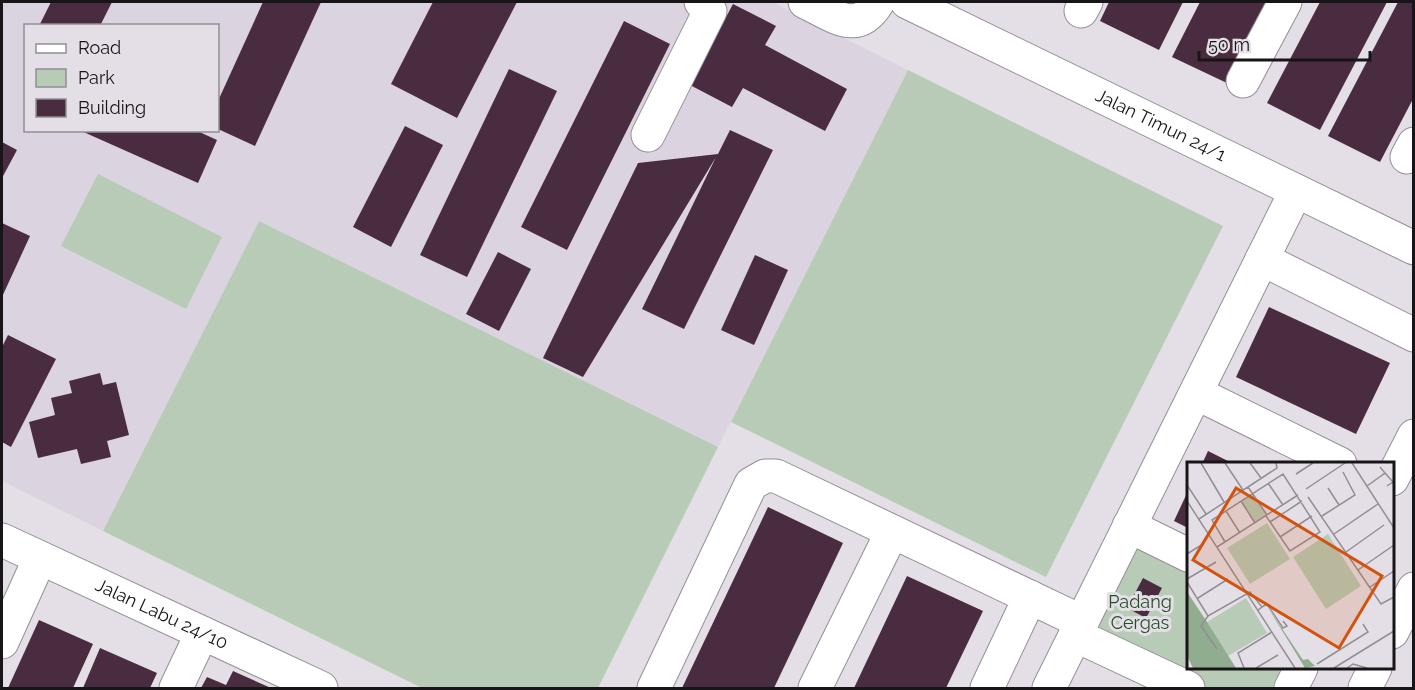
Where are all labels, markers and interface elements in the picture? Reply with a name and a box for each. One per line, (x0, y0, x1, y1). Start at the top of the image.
legend (24, 24, 219, 132)
scale bar (1199, 24, 1370, 62)
text: 50 m (1208, 34, 1250, 55)
text: Road (78, 37, 121, 58)
text: Park (78, 67, 115, 88)
street label: Jalan Timun 24/1 (1092, 84, 1230, 165)
text: Building (78, 97, 146, 118)
inset map (1187, 462, 1394, 669)
street label: Jalan Labu 24/10 (92, 574, 231, 653)
park label: Padang Cergas (1108, 591, 1172, 633)

